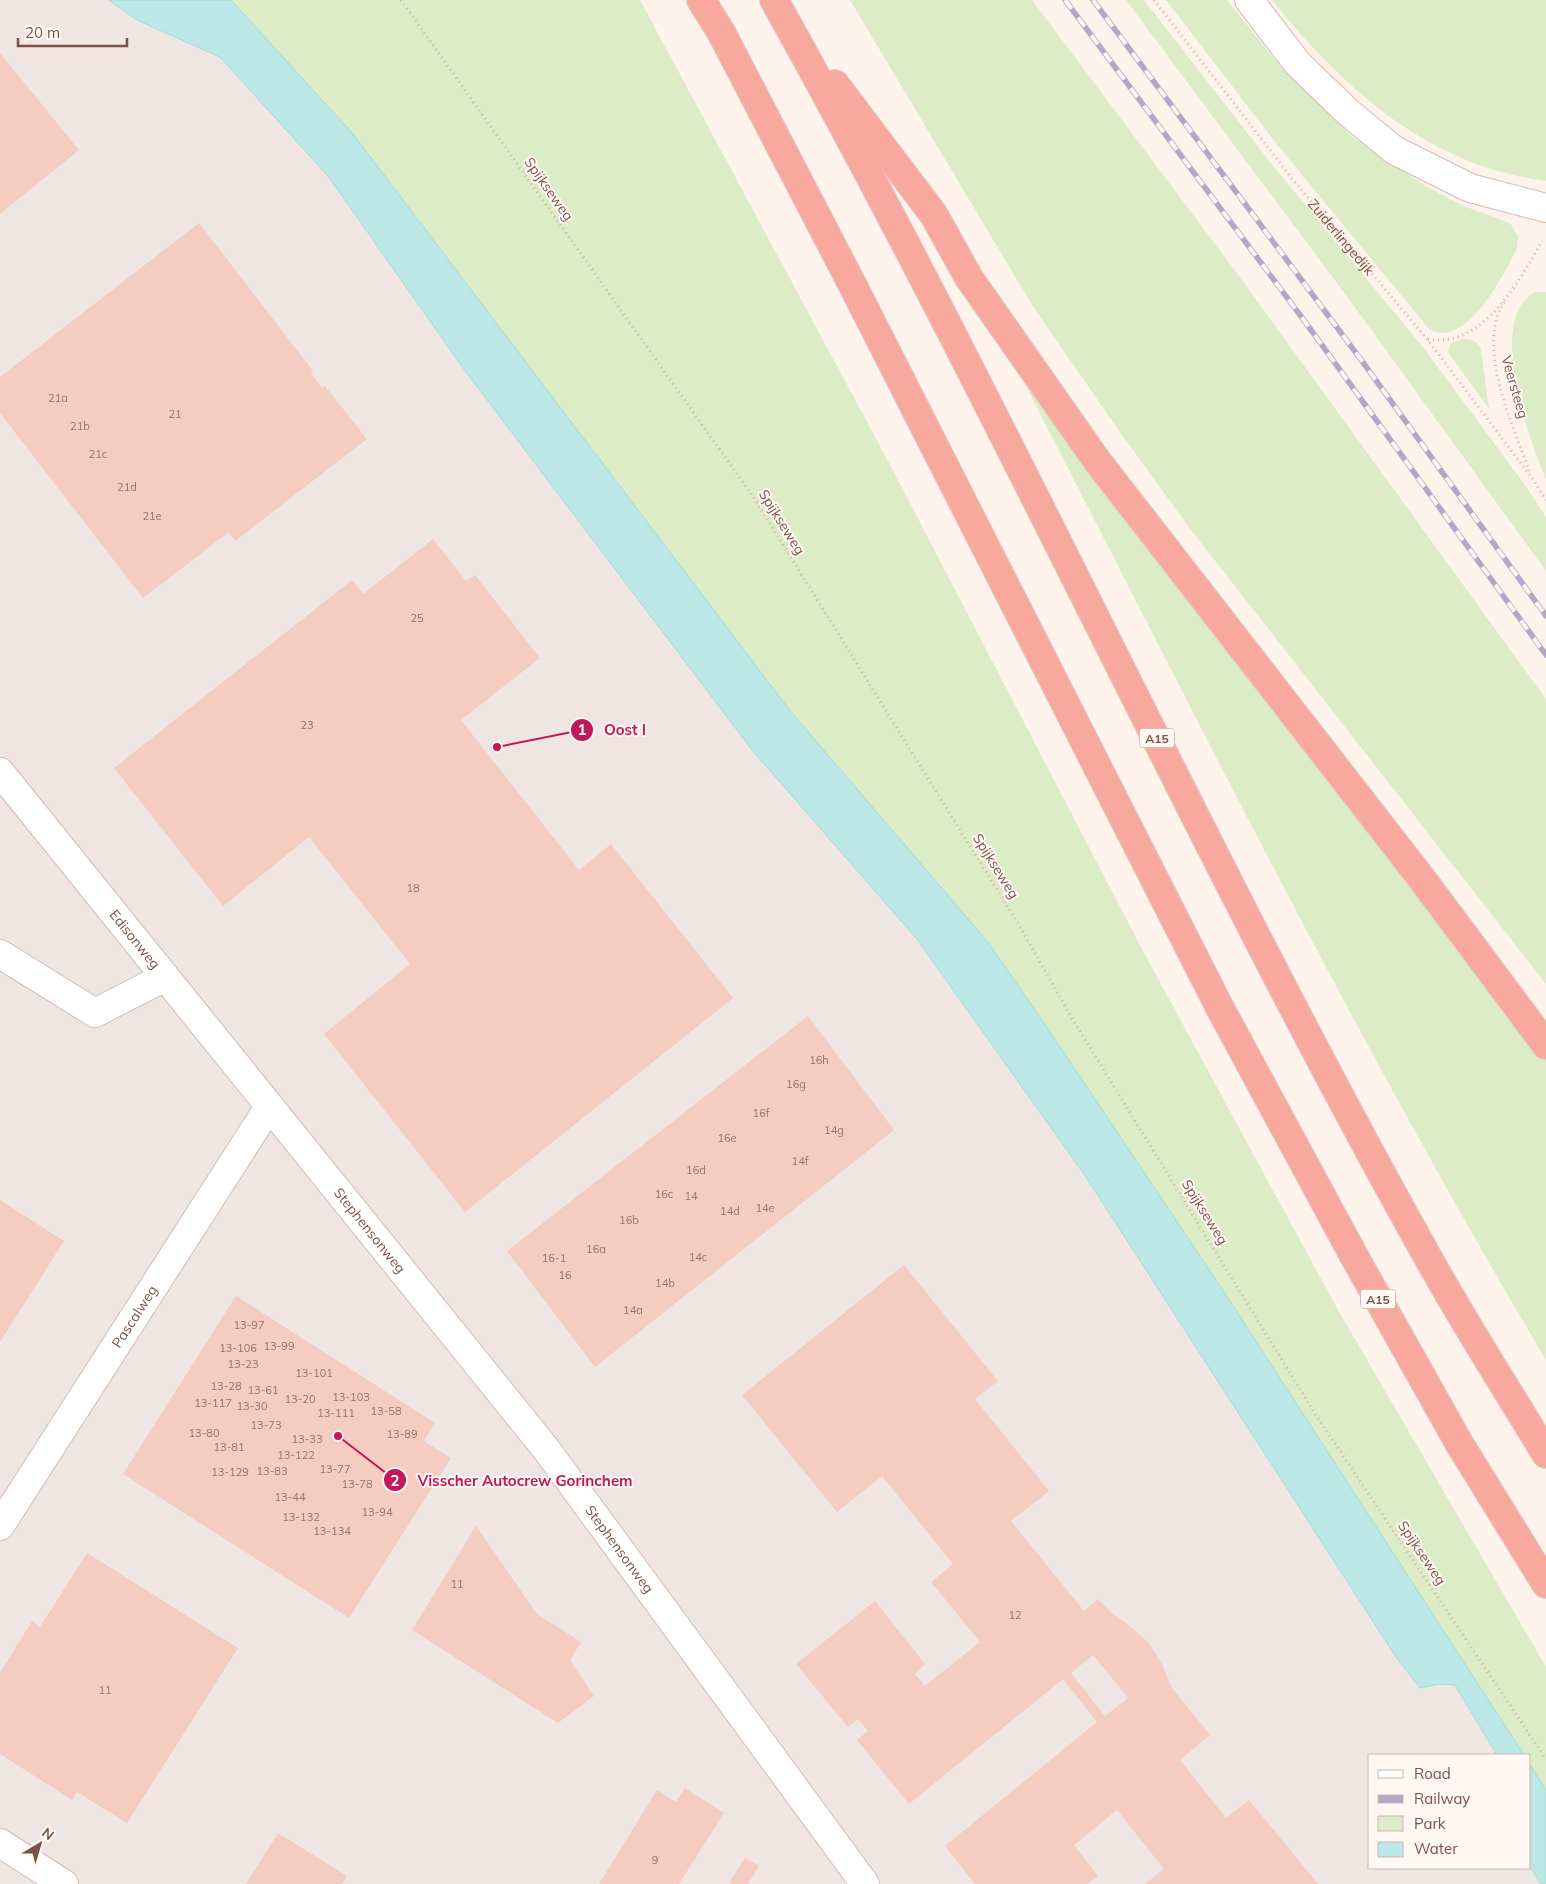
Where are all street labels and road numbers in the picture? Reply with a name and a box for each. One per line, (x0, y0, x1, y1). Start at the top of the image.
street label: Spijkseweg (521, 154, 577, 224)
street label: Zuiderlingedijk (1304, 195, 1379, 279)
street label: Veersteeg (1497, 353, 1533, 421)
street label: Spijkseweg (755, 486, 809, 558)
road number: A15 (1140, 728, 1174, 748)
street label: Spijkseweg (969, 830, 1023, 902)
street label: Edisonweg (106, 906, 164, 973)
street label: Spijkseweg (1178, 1176, 1232, 1248)
street label: Stephensonweg (330, 1184, 410, 1277)
street label: Pascalweg (108, 1282, 161, 1351)
road number: A15 (1360, 1290, 1396, 1308)
street label: Stephensonweg (581, 1502, 658, 1597)
street label: Spijkseweg (1394, 1518, 1450, 1588)

